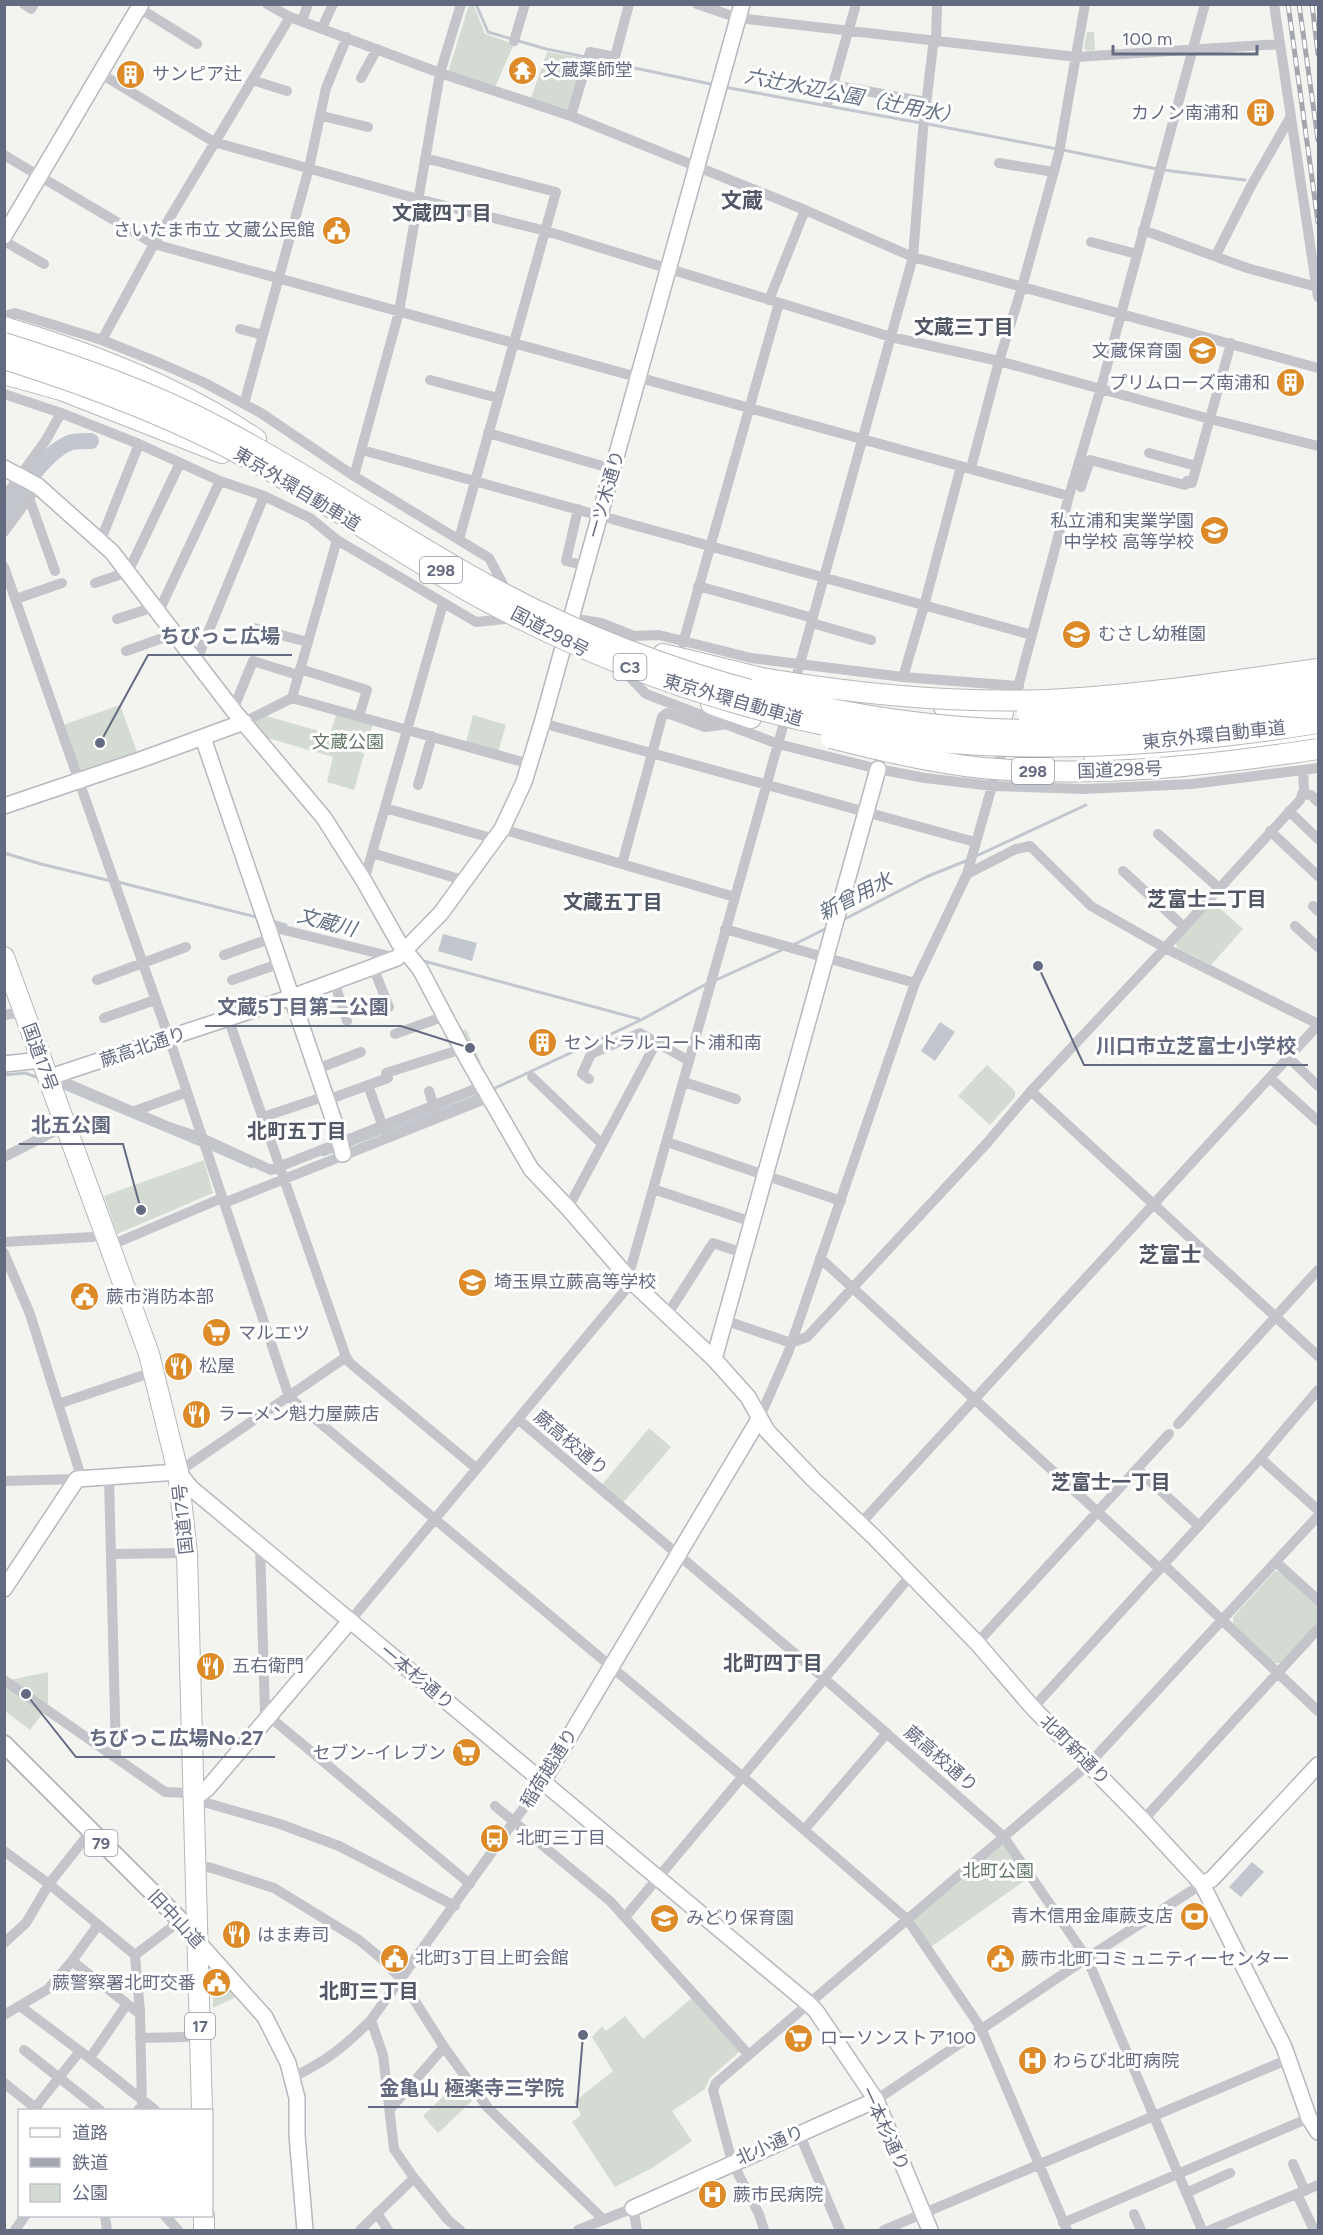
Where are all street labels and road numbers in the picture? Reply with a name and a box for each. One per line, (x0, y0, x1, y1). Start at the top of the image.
street label: 東京外環自動車道 (230, 442, 364, 536)
street label: 一ツ木通り (583, 448, 629, 540)
road number: 298 (420, 557, 462, 583)
street label: 国道298号 (507, 602, 593, 662)
road number: C3 (614, 654, 646, 680)
street label: 東京外環自動車道 (661, 670, 805, 730)
street label: 東京外環自動車道 (1141, 717, 1287, 753)
road number: 298 (1012, 758, 1054, 784)
street label: 国道298号 (1077, 758, 1163, 782)
street label: 国道17号 (18, 1020, 62, 1094)
street label: 蕨高北通り (97, 1022, 189, 1072)
street label: 蕨高校通り (529, 1406, 613, 1480)
street label: 国道17号 (168, 1482, 198, 1556)
street label: 一本杉通り (375, 1640, 459, 1714)
street label: 北町新通り (1035, 1710, 1115, 1790)
street label: 蕨高校通り (900, 1721, 982, 1797)
street label: 稲荷越通り (516, 1724, 582, 1812)
road number: 79 (84, 1830, 118, 1856)
street label: 旧中山道 (143, 1885, 209, 1953)
road number: 17 (185, 2013, 215, 2039)
street label: 一本杉通り (856, 2084, 914, 2174)
street label: 北小通り (733, 2120, 807, 2170)

